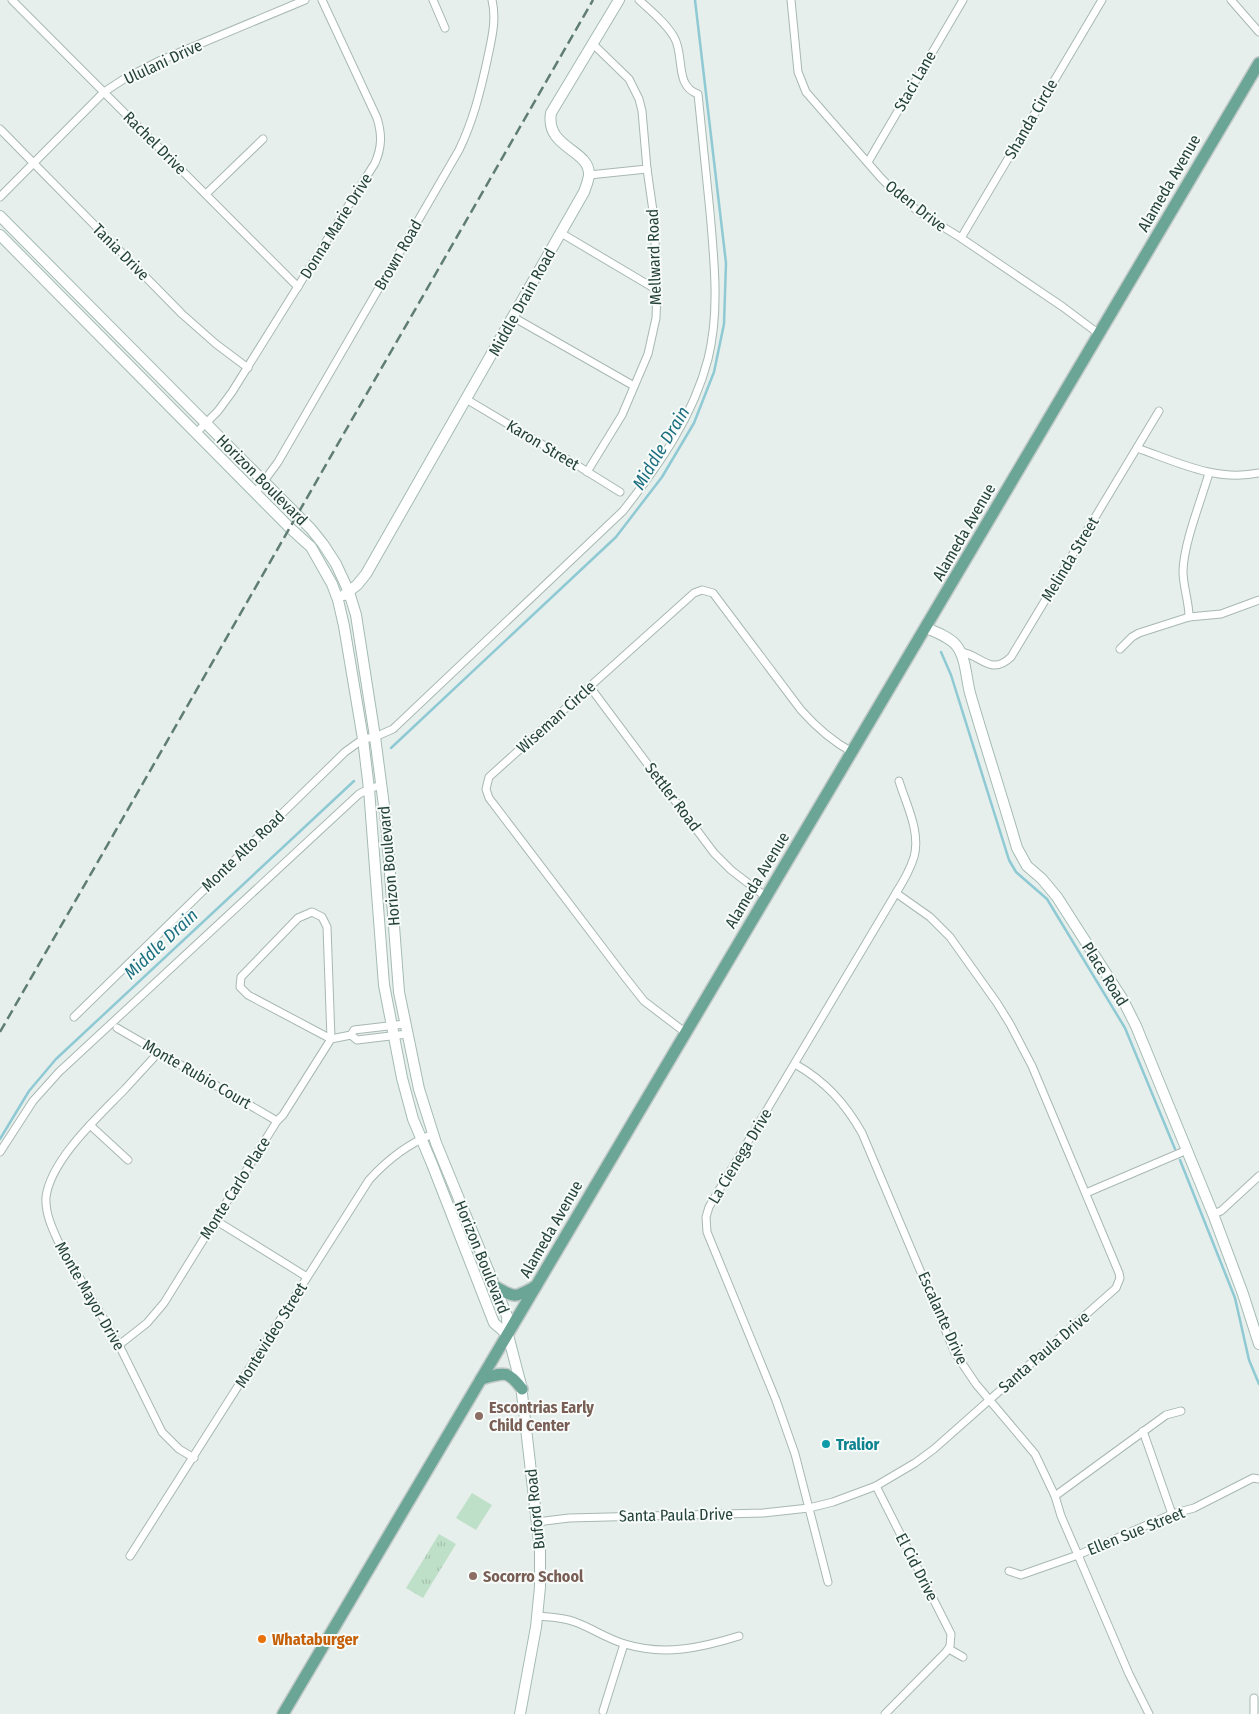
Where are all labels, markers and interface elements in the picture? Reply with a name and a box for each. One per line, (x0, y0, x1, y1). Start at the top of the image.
street label: Ululani Drive (121, 36, 205, 88)
street label: Staci Lane (890, 47, 940, 115)
street label: Shanda Circle (1001, 76, 1062, 162)
street label: Rachel Drive (119, 107, 191, 179)
street label: Alameda Avenue (1134, 131, 1204, 235)
street label: Donna Marie Drive (296, 170, 376, 282)
street label: Oden Drive (882, 176, 951, 236)
street label: Mellward Road (643, 208, 665, 306)
street label: Brown Road (370, 216, 426, 294)
street label: Tania Drive (89, 220, 153, 284)
street label: Middle Drain Road (485, 245, 559, 359)
water label: Middle Drain (628, 402, 694, 494)
street label: Karon Street (503, 416, 583, 474)
street label: Horizon Boulevard (213, 431, 311, 529)
street label: Alameda Avenue (929, 480, 999, 584)
street label: Melinda Street (1037, 513, 1103, 605)
street label: Wiseman Circle (513, 677, 599, 757)
street label: Settler Road (641, 759, 705, 835)
street label: Horizon Boulevard (374, 805, 404, 927)
street label: Monte Alto Road (198, 807, 288, 895)
street label: Alameda Avenue (721, 828, 793, 932)
water label: Middle Drain (119, 904, 203, 984)
street label: Place Road (1078, 939, 1132, 1009)
street label: Monte Rubio Court (139, 1035, 255, 1113)
street label: La Cienega Drive (704, 1105, 776, 1207)
street label: Monte Carlo Place (196, 1133, 274, 1243)
street label: Alameda Avenue (516, 1177, 586, 1281)
street label: Horizon Boulevard (451, 1198, 513, 1316)
street label: Monte Mayor Drive (51, 1238, 129, 1354)
street label: Escalante Drive (914, 1269, 972, 1367)
street label: Montevideo Street (231, 1278, 311, 1391)
street label: Santa Paula Drive (995, 1307, 1093, 1397)
place label: Escontrias Early Child Center (489, 1398, 594, 1435)
marker: Escontrias Early Child Center (473, 1410, 485, 1422)
place label: Tralior (836, 1435, 880, 1454)
marker: Tralior (820, 1438, 832, 1450)
street label: Buford Road (521, 1468, 549, 1550)
street label: Ellen Sue Street (1085, 1503, 1188, 1559)
street label: Santa Paula Drive (619, 1505, 733, 1525)
street label: El Cid Drive (892, 1530, 942, 1604)
place label: Socorro School (483, 1567, 584, 1586)
marker: Socorro School (467, 1570, 479, 1582)
place label: Whataburger (272, 1630, 359, 1649)
marker: Whataburger (256, 1633, 268, 1645)

